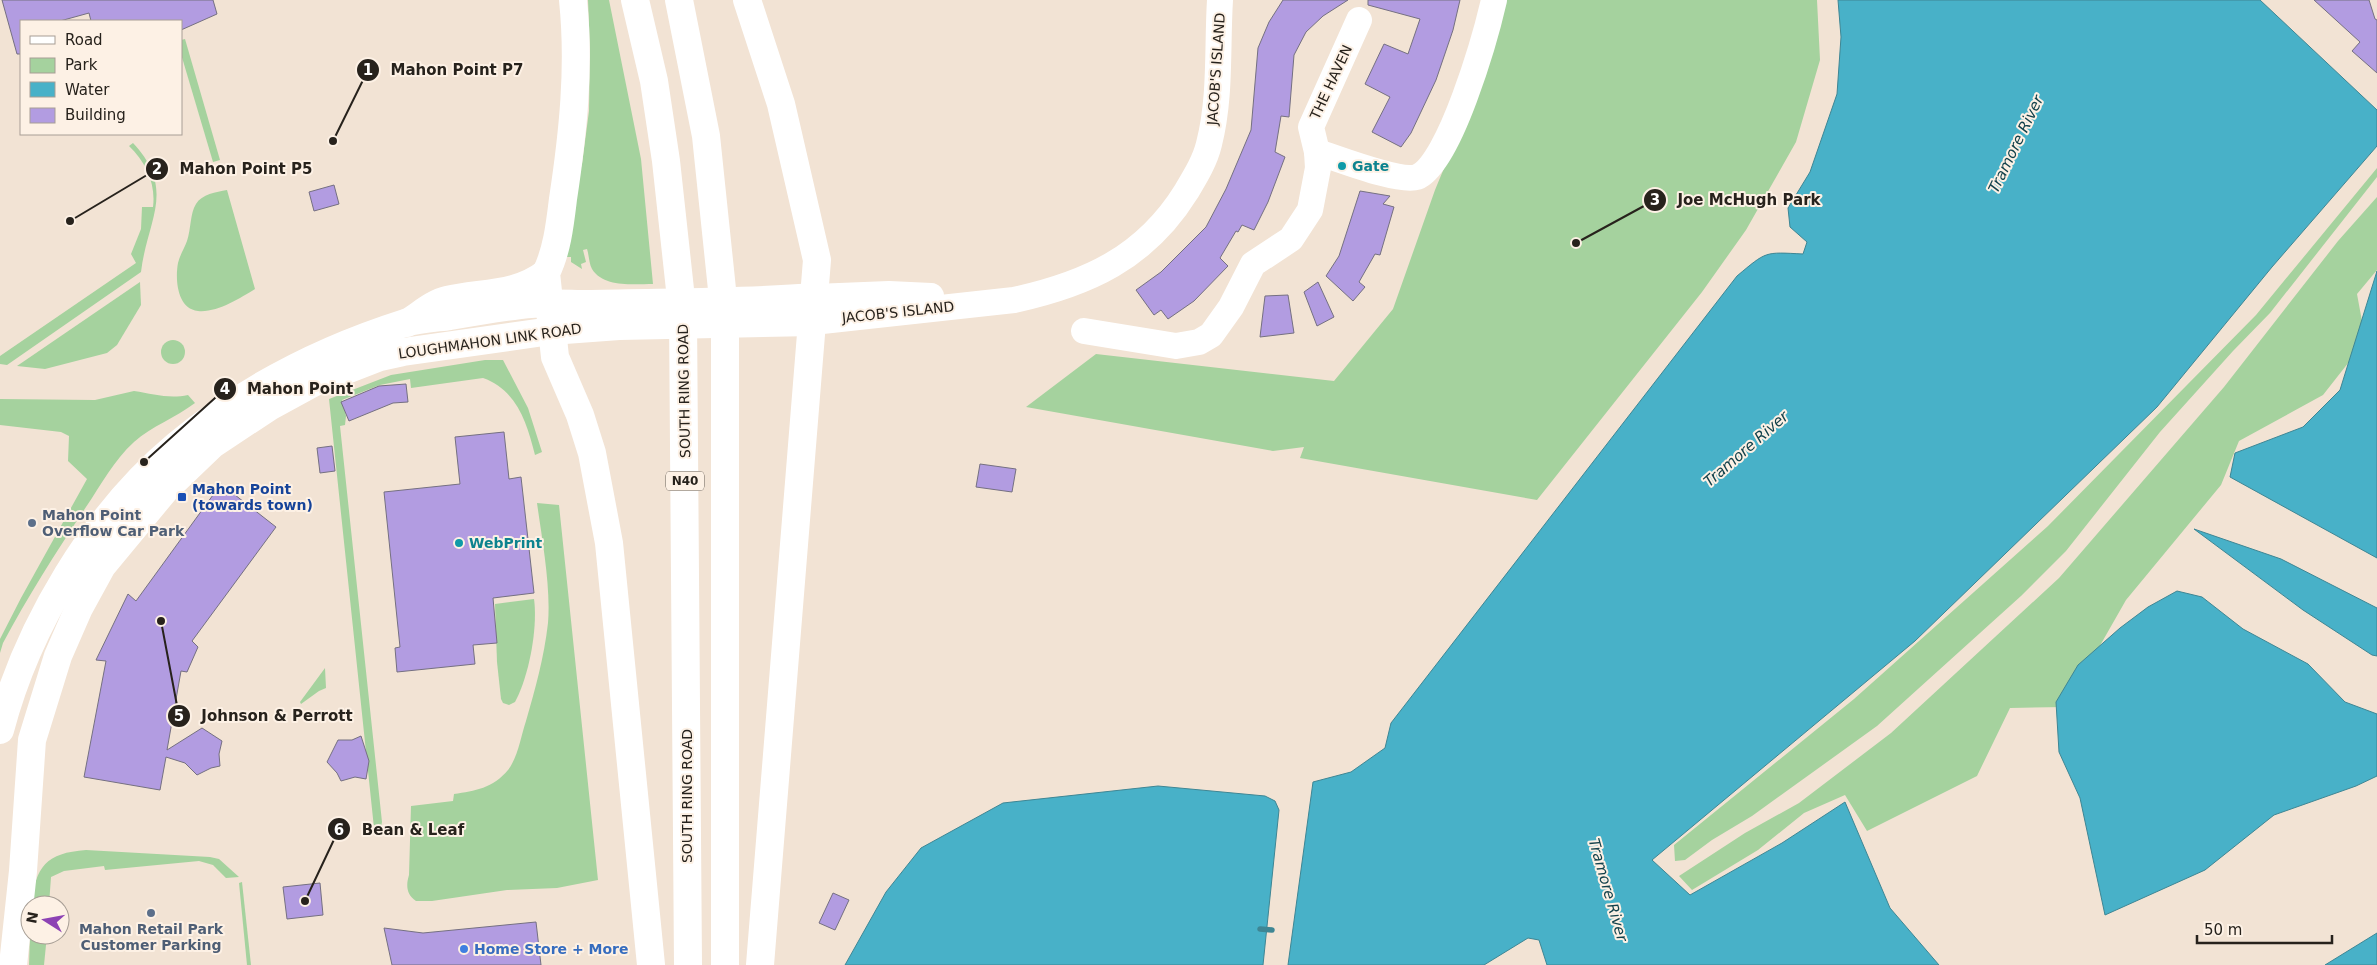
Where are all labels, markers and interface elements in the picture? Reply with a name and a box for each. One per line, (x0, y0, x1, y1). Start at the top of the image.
street label: JACOB'S ISLAND (1204, 12, 1228, 127)
legend (20, 20, 182, 135)
text: Road (65, 31, 103, 49)
street label: THE HAVEN (1306, 42, 1355, 123)
callout: Mahon Point P7 (356, 55, 533, 85)
text: Park (65, 56, 98, 74)
text: 1 (363, 61, 373, 79)
text: Mahon Point P7 (391, 61, 523, 79)
text: Water (65, 81, 110, 99)
water label: Tramore River (1985, 92, 2048, 196)
text: Building (65, 106, 126, 124)
callout: Mahon Point P5 (145, 154, 322, 184)
place label: Gate (1352, 158, 1389, 174)
text: 2 (152, 160, 162, 178)
text: Mahon Point P5 (180, 160, 312, 178)
marker: Gate (1336, 160, 1348, 172)
callout: Joe McHugh Park (1643, 185, 1831, 215)
text: 3 (1650, 191, 1660, 209)
text: Joe McHugh Park (1676, 191, 1822, 209)
street label: JACOB'S ISLAND (840, 298, 955, 326)
street label: LOUGHMAHON LINK ROAD (397, 320, 583, 362)
street label: SOUTH RING ROAD (675, 324, 693, 458)
callout: Mahon Point (212, 374, 363, 404)
text: 4 (220, 380, 230, 398)
text: Mahon Point (247, 380, 353, 398)
water label: Tramore River (1700, 407, 1793, 491)
road number: N40 (666, 472, 704, 491)
place label: Mahon Point (towards town) (192, 481, 313, 513)
marker: Mahon Point (towards town) (176, 491, 188, 503)
place label: Mahon Point Overflow Car Park (42, 507, 185, 539)
marker: Mahon Point Overflow Car Park (26, 517, 38, 529)
place label: WebPrint (469, 535, 542, 551)
marker: WebPrint (453, 537, 465, 549)
callout: Johnson & Perrott (167, 701, 363, 731)
text: 5 (174, 707, 184, 725)
text: Johnson & Perrott (200, 707, 353, 725)
street label: SOUTH RING ROAD (679, 729, 695, 863)
callout: Bean & Leaf (327, 814, 474, 844)
text: 6 (334, 821, 344, 839)
text: Bean & Leaf (362, 821, 465, 839)
water label: Tramore River (1585, 836, 1632, 944)
north arrow (20, 895, 70, 945)
marker: Mahon Retail Park Customer Parking (145, 907, 157, 919)
text: N (23, 910, 41, 925)
scale bar (2197, 912, 2332, 944)
place label: Mahon Retail Park Customer Parking (79, 921, 224, 953)
text: 50 m (2204, 921, 2242, 939)
place label: Home Store + More (474, 941, 629, 957)
marker: Home Store + More (458, 943, 470, 955)

